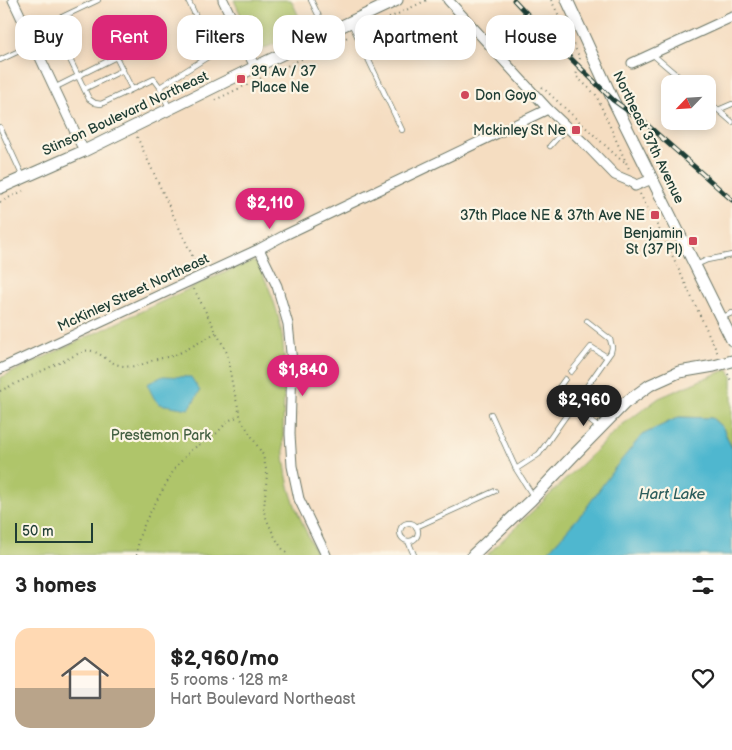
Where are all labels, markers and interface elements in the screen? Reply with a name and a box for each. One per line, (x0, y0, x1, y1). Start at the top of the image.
chip: Buy (15, 15, 82, 60)
chip: Rent (92, 15, 167, 60)
chip: Filters (177, 15, 263, 60)
chip: New (273, 15, 345, 60)
chip: Apartment (355, 15, 476, 60)
chip: House (486, 15, 575, 60)
place label: 39 Av / 37 Place Ne (251, 63, 316, 96)
street label: Stinson Boulevard Northeast (40, 67, 212, 159)
street label: Northeast 37th Avenue (609, 68, 688, 206)
marker: 39 Av / 37 Place Ne (235, 73, 247, 85)
north arrow (661, 75, 716, 130)
map controls (661, 75, 716, 130)
place label: Don Goyo (475, 87, 537, 104)
marker: Don Goyo (459, 89, 471, 101)
place label: Mckinley St Ne (473, 122, 566, 139)
marker: Mckinley St Ne (570, 124, 582, 136)
pin: $2,110 (229, 188, 311, 230)
text: $2,110 (246, 194, 294, 213)
place label: 37th Place NE & 37th Ave NE (460, 207, 645, 224)
marker: 37th Place NE & 37th Ave NE (649, 209, 661, 221)
place label: Benjamin St (37 Pl) (623, 225, 683, 258)
marker: Benjamin St (37 Pl) (687, 235, 699, 247)
street label: McKinley Street Northeast (55, 250, 212, 335)
pin: $1,840 (262, 354, 344, 397)
text: $1,840 (278, 361, 328, 380)
pin: $2,960 (543, 384, 625, 427)
text: $2,960 (558, 391, 610, 410)
park label: Prestemon Park (111, 427, 211, 444)
water label: Hart Lake (639, 485, 705, 504)
scale bar (15, 520, 92, 543)
text: 50 m (22, 523, 54, 540)
icon: filters (689, 571, 717, 599)
text: 3 homes (15, 573, 97, 598)
text: $2,960/mo (170, 646, 279, 671)
icon: home (55, 648, 115, 708)
icon: heart (689, 664, 717, 692)
text: 5 rooms · 128 m² (170, 671, 288, 690)
text: Hart Boulevard Northeast (170, 690, 355, 709)

